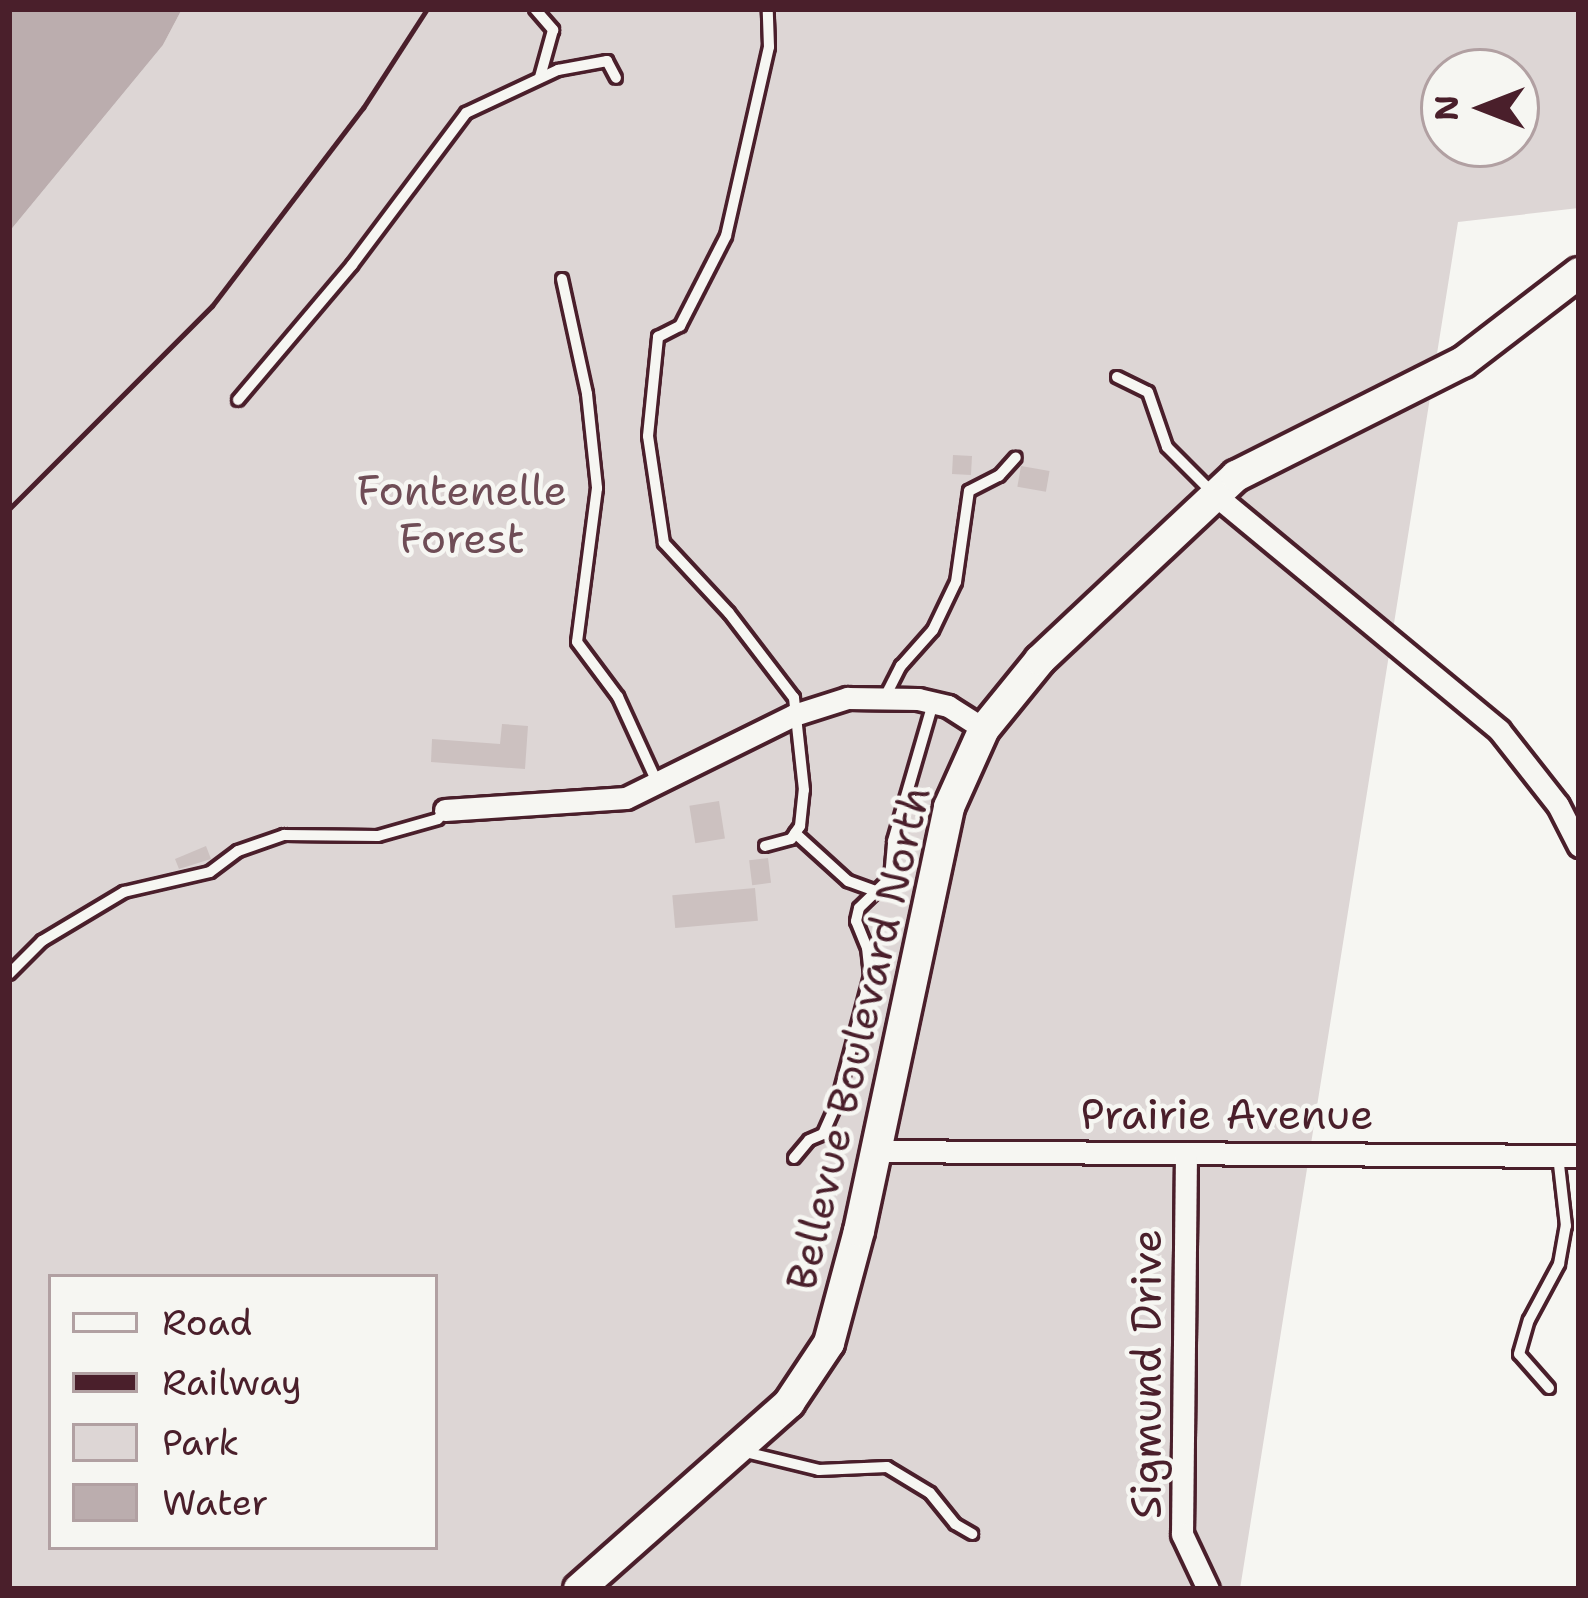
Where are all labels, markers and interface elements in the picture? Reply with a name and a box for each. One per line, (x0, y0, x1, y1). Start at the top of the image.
north arrow (1420, 48, 1540, 168)
text: N (1424, 95, 1469, 121)
park label: Fontenelle Forest (357, 465, 567, 564)
street label: Bellevue Boulevard North (775, 781, 941, 1295)
street label: Prairie Avenue (1080, 1089, 1374, 1139)
street label: Sigmund Drive (1121, 1229, 1171, 1519)
legend (48, 1274, 438, 1550)
text: Road (162, 1298, 252, 1347)
text: Railway (162, 1358, 302, 1407)
text: Park (162, 1418, 239, 1467)
text: Water (162, 1478, 268, 1527)

